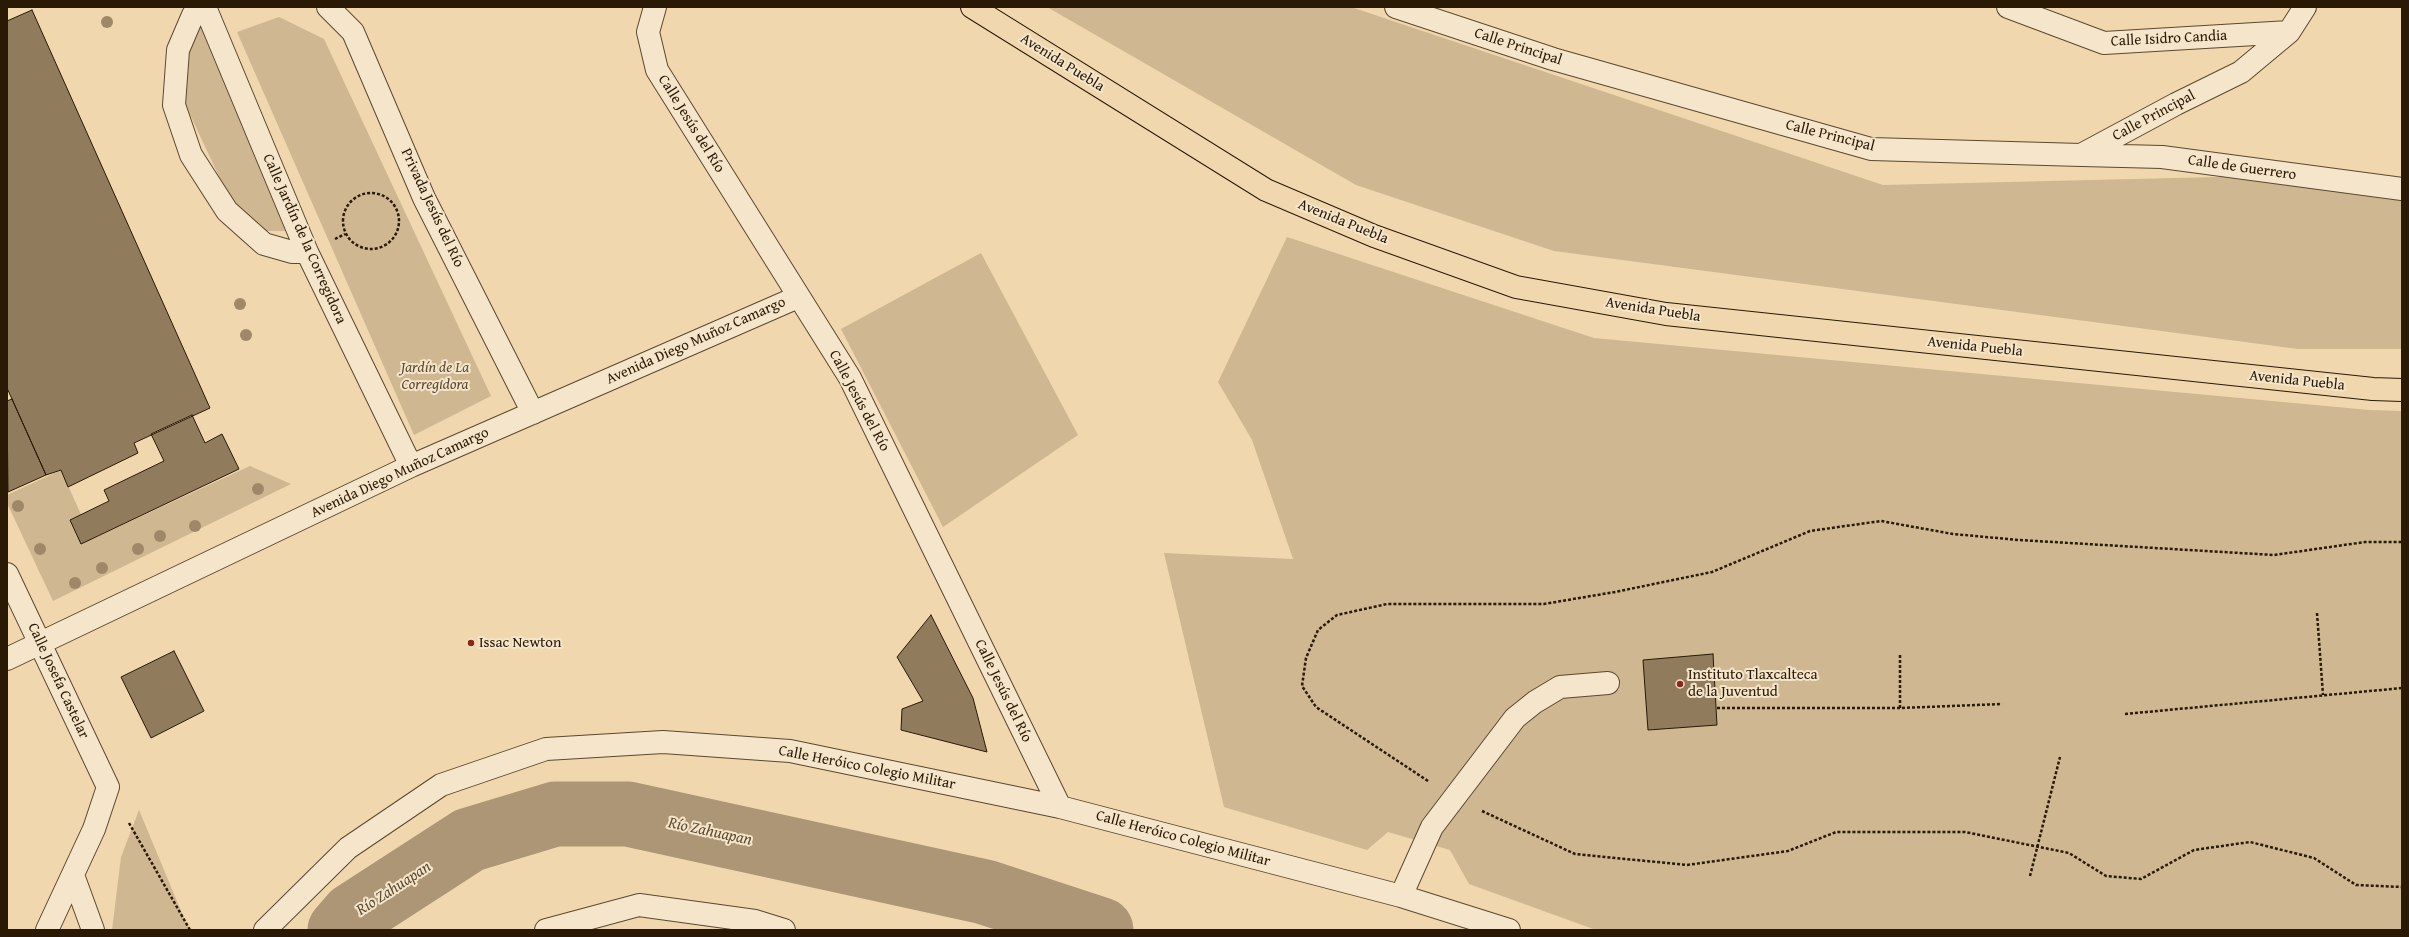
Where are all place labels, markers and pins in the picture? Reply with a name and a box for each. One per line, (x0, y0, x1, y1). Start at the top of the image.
place label: Issac Newton (479, 634, 561, 652)
marker: Issac Newton (466, 638, 476, 648)
place label: Instituto Tlaxcalteca de la Juventud (1688, 666, 1818, 701)
marker: Instituto Tlaxcalteca de la Juventud (1675, 679, 1685, 689)

